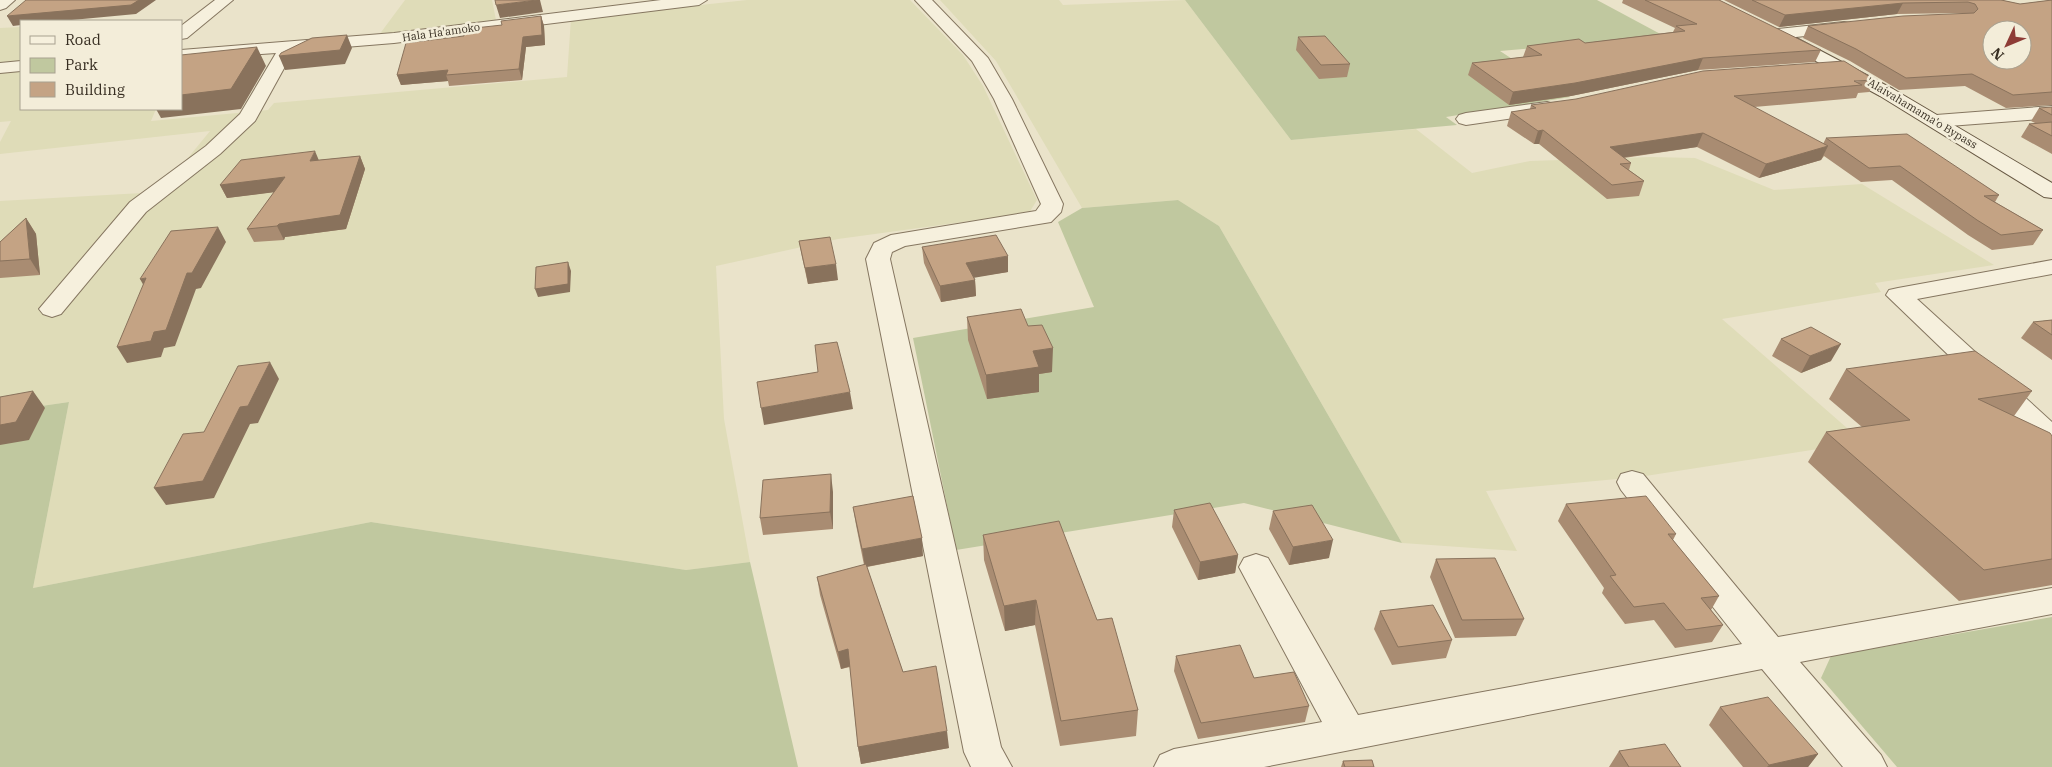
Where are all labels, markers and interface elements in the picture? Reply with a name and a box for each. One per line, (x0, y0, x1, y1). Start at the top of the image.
legend (20, 20, 182, 110)
street label: Hala Ha'amoko (401, 20, 481, 44)
north arrow (1982, 20, 2032, 70)
text: Road (65, 30, 101, 49)
text: N (1987, 44, 2008, 64)
text: Park (65, 55, 98, 74)
street label: 'Alaivahamama'o Bypass (1864, 74, 1980, 152)
text: Building (65, 80, 125, 99)

